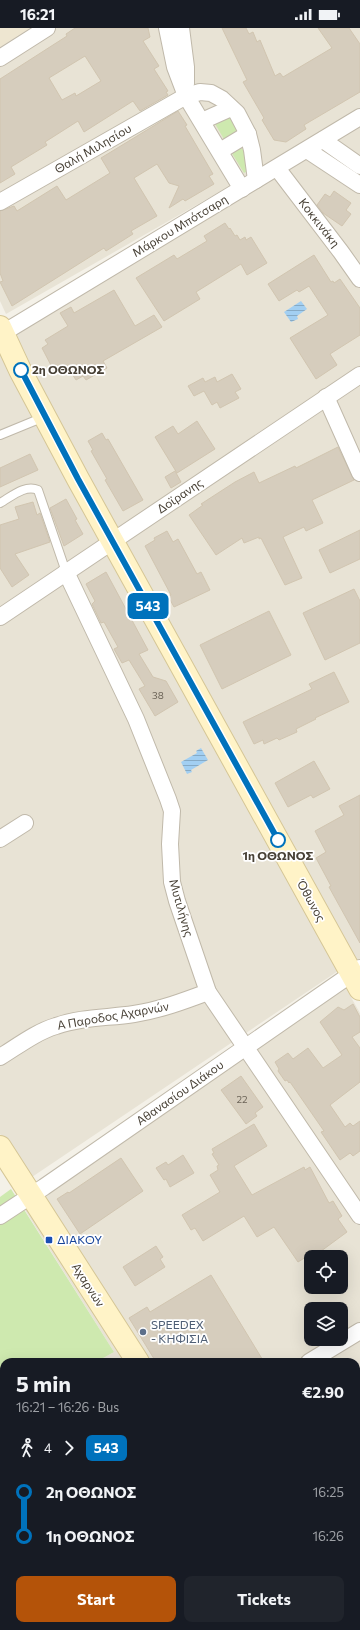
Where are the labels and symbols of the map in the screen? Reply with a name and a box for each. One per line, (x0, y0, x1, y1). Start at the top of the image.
street label: Θαλή Μιλησίου (52, 120, 134, 176)
street label: Μάρκου Μπότσαρη (129, 191, 230, 259)
street label: Κοκκινάκη (296, 195, 343, 250)
marker: 2η ΟΘΩΝΟΣ (13, 362, 29, 378)
place label: 2η ΟΘΩΝΟΣ (32, 362, 104, 376)
street label: Δοϊρανης (154, 475, 205, 516)
line badge: 543 (125, 593, 171, 619)
house number: 38 (152, 689, 164, 701)
marker: 1η ΟΘΩΝΟΣ (270, 832, 286, 848)
place label: 1η ΟΘΩΝΟΣ (243, 848, 314, 862)
street label: Όθωνος (294, 876, 329, 924)
street label: Μυτιλήνης (167, 877, 197, 938)
street label: Α Παροδος Αχαρνών (56, 998, 170, 1032)
street label: Αθανασίου Διάκου (133, 1057, 226, 1127)
house number: 22 (236, 1093, 248, 1105)
place label: ΔΙΑΚΟΥ (57, 1232, 102, 1246)
marker: ΔΙΑΚΟΥ (44, 1235, 54, 1245)
street label: Αχαρνών (70, 1260, 108, 1309)
place label: SPEEDEX - ΚΗΦΙΣΙΑ (151, 1317, 208, 1345)
marker: SPEEDEX - ΚΗΦΙΣΙΑ (138, 1327, 148, 1337)

